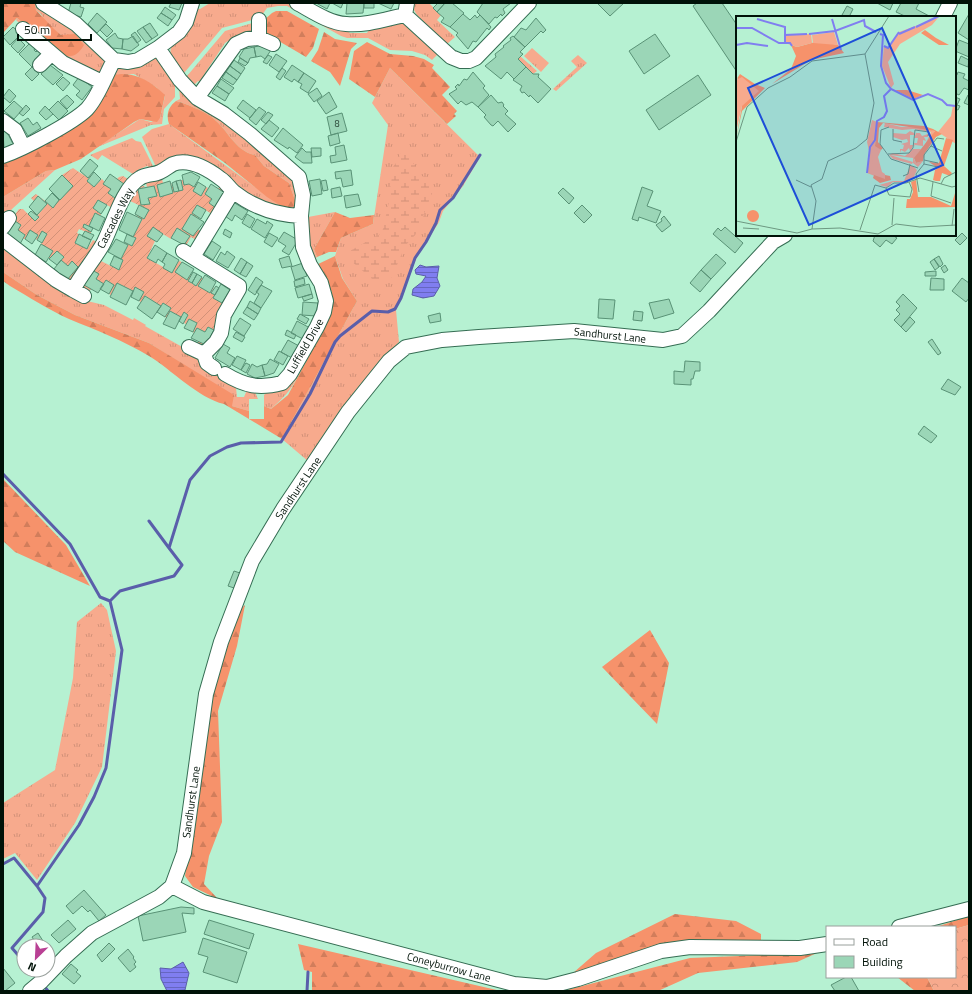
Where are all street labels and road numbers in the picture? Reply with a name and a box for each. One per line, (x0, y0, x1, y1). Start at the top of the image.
street label: Cascades Way (93, 184, 137, 251)
street label: Luffield Drive (283, 315, 327, 376)
street label: Sandhurst Lane (573, 323, 647, 347)
street label: Sandhurst Lane (271, 453, 325, 522)
street label: Sandhurst Lane (178, 765, 204, 839)
street label: Coneyburrow Lane (405, 948, 493, 986)

